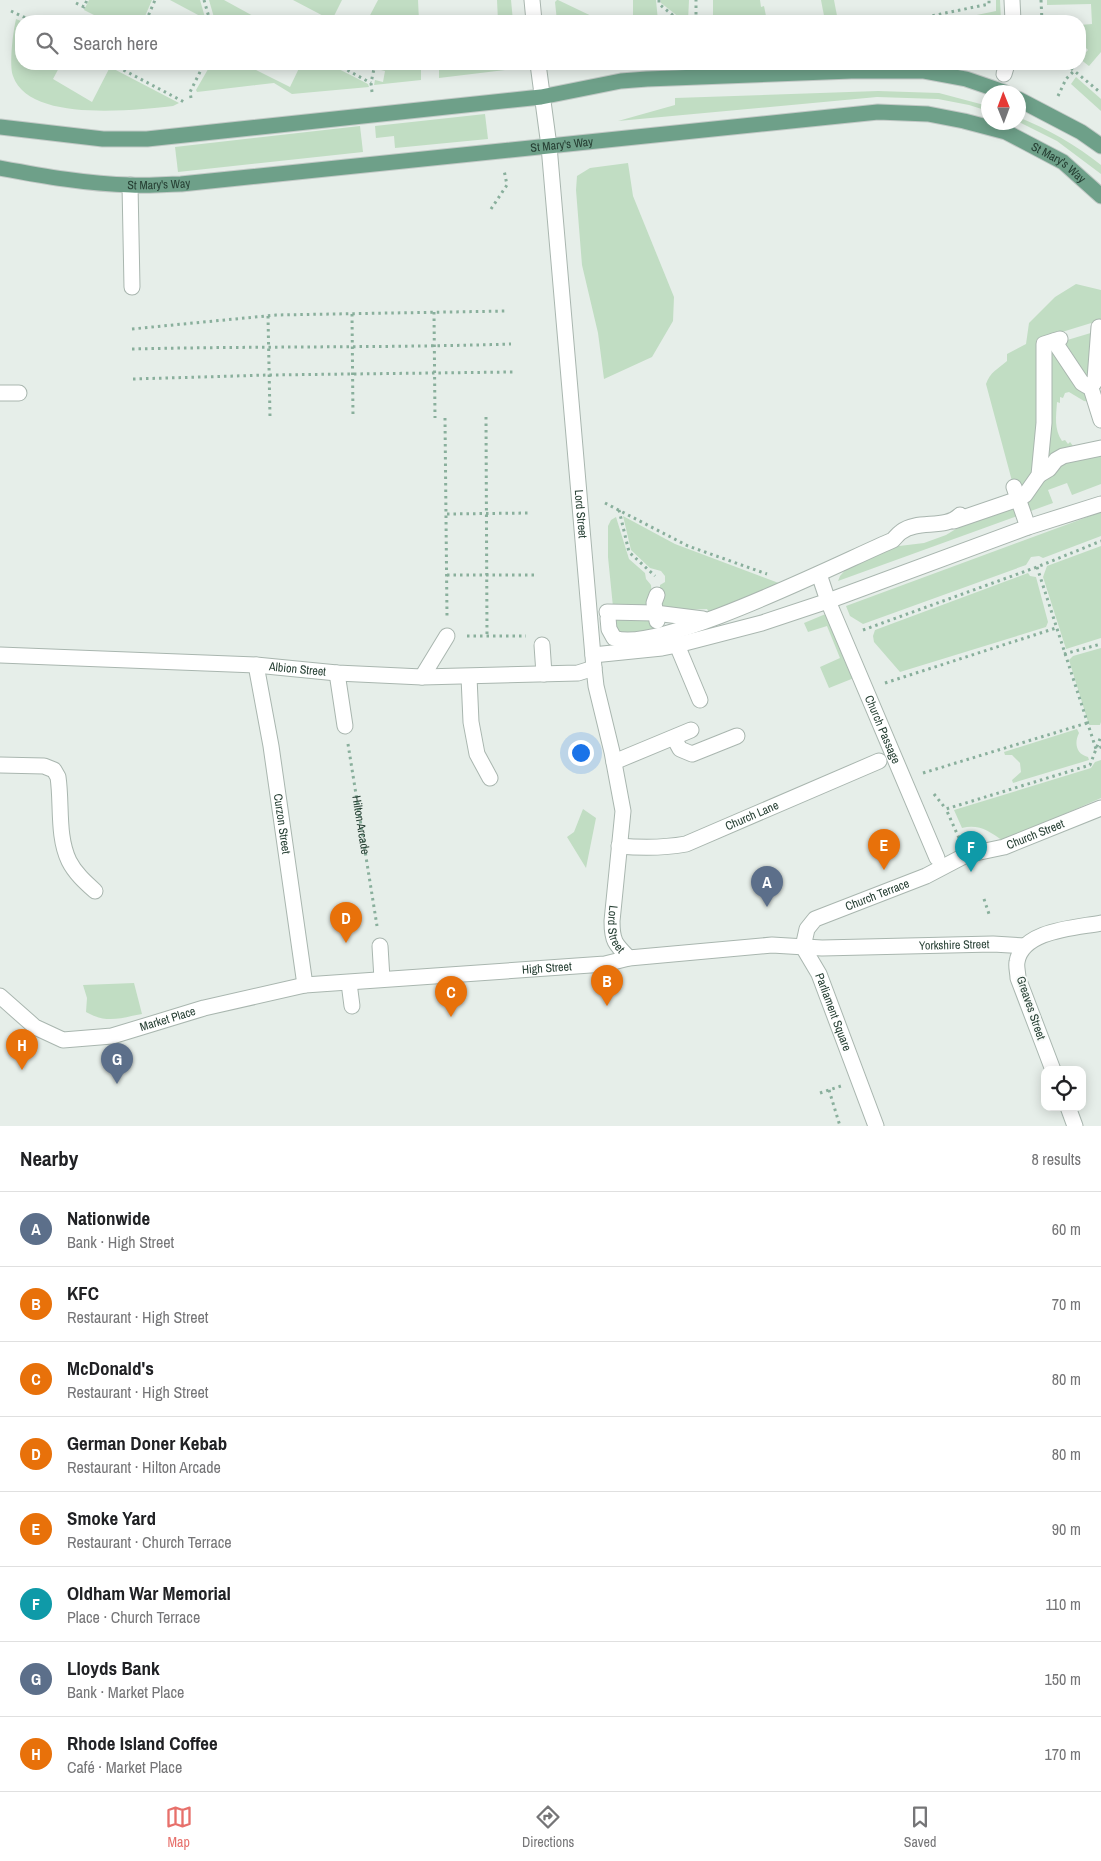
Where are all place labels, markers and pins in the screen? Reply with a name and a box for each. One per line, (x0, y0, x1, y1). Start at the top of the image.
pin: E (868, 829, 900, 870)
pin: F (955, 831, 987, 872)
pin: A (751, 866, 783, 907)
pin: D (330, 902, 362, 943)
pin: B (591, 965, 623, 1006)
pin: C (435, 976, 467, 1017)
pin: H (6, 1029, 38, 1070)
pin: G (101, 1043, 133, 1084)

